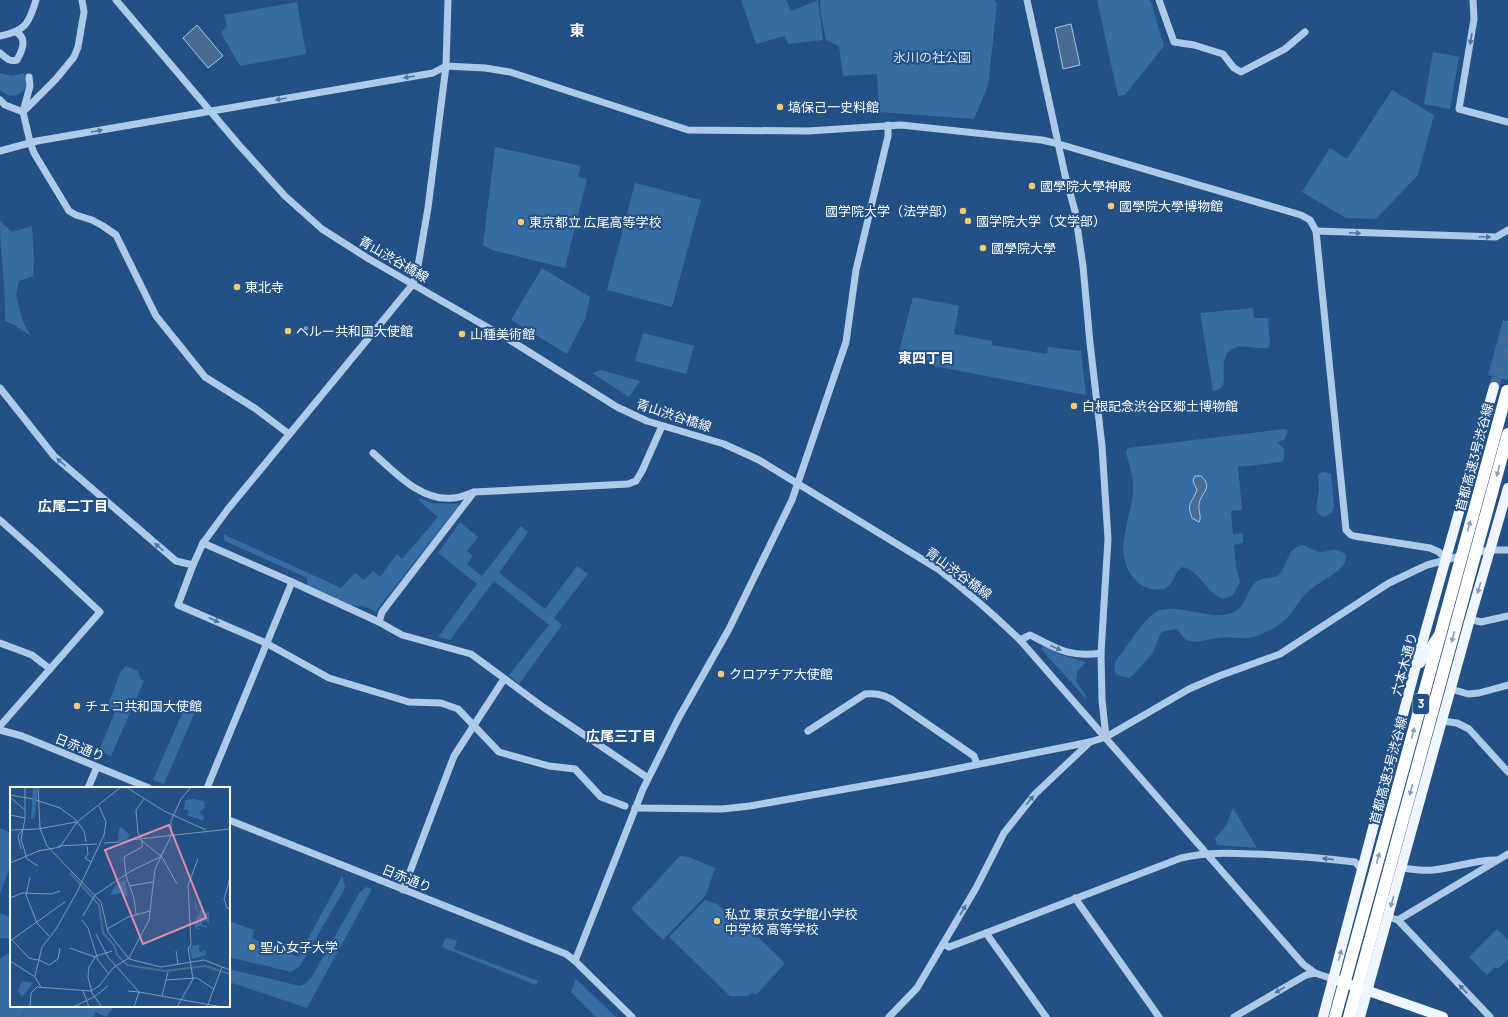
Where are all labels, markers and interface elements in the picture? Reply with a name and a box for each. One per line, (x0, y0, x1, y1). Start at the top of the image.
district label: 東 (569, 20, 585, 41)
one-way arrow (1468, 33, 1474, 45)
park label: 氷川の社公園 (893, 48, 971, 66)
one-way arrow (403, 74, 415, 80)
one-way arrow (275, 96, 287, 102)
place label: 塙保己一史料館 (788, 98, 879, 116)
marker: 塙保己一史料館 (775, 102, 785, 112)
one-way arrow (90, 128, 103, 134)
place label: 國學院大學神殿 (1040, 177, 1131, 195)
marker: 國學院大學神殿 (1027, 181, 1037, 191)
place label: 國學院大學博物館 (1119, 197, 1223, 215)
marker: 國學院大學博物館 (1106, 201, 1116, 211)
place label: 國学院大学（法学部） (825, 202, 955, 220)
marker: 國学院大学（法学部） (958, 206, 968, 216)
place label: 國学院大学（文学部） (976, 212, 1106, 230)
place label: 東京都立 広尾高等学校 (529, 213, 662, 231)
marker: 國学院大学（文学部） (963, 216, 973, 226)
marker: 東京都立 広尾高等学校 (516, 217, 526, 227)
one-way arrow (1349, 230, 1362, 236)
street label: 青山渋谷橋線 (356, 232, 432, 286)
one-way arrow (1479, 234, 1492, 240)
place label: 國學院大學 (991, 239, 1056, 257)
marker: 國學院大學 (978, 243, 988, 253)
place label: 東北寺 (245, 278, 284, 296)
marker: 東北寺 (232, 282, 242, 292)
place label: ペルー共和国大使館 (296, 322, 413, 340)
place label: 山種美術館 (470, 325, 535, 343)
marker: ペルー共和国大使館 (283, 326, 293, 336)
marker: 山種美術館 (457, 329, 467, 339)
district label: 東四丁目 (898, 348, 954, 367)
street label: 青山渋谷橋線 (634, 394, 714, 436)
place label: 白根記念渋谷区郷土博物館 (1082, 397, 1238, 415)
marker: 白根記念渋谷区郷土博物館 (1069, 401, 1079, 411)
street label: 首都高速3号渋谷線 (1451, 401, 1497, 513)
one-way arrow (56, 457, 66, 467)
one-way arrow (1495, 466, 1501, 478)
district label: 広尾二丁目 (38, 496, 108, 515)
one-way arrow (1467, 520, 1473, 532)
one-way arrow (154, 542, 165, 551)
street label: 青山渋谷橋線 (922, 543, 996, 603)
one-way arrow (1476, 582, 1482, 594)
one-way arrow (208, 617, 220, 623)
street label: 六本木通り (1387, 630, 1421, 698)
one-way arrow (1449, 631, 1455, 643)
one-way arrow (1050, 645, 1062, 651)
place label: クロアチア大使館 (729, 665, 833, 683)
marker: クロアチア大使館 (716, 669, 726, 679)
road number: 3 (1413, 694, 1429, 714)
place label: チェコ共和国大使館 (85, 697, 202, 715)
marker: チェコ共和国大使館 (72, 701, 82, 711)
street label: 首都高速3号渋谷線 (1365, 714, 1411, 826)
district label: 広尾三丁目 (586, 726, 656, 745)
one-way arrow (1410, 726, 1416, 738)
street label: 日赤通り (53, 729, 107, 765)
one-way arrow (1408, 784, 1414, 796)
inset map (10, 787, 230, 1007)
one-way arrow (1026, 794, 1035, 805)
one-way arrow (1375, 852, 1381, 864)
one-way arrow (1322, 855, 1334, 862)
street label: 日赤通り (380, 860, 434, 896)
one-way arrow (1389, 896, 1395, 908)
one-way arrow (959, 904, 966, 916)
place label: 私立 東京女学館小学校 中学校 高等学校 (725, 905, 858, 938)
marker: 私立 東京女学館小学校 中学校 高等学校 (712, 916, 722, 926)
place label: 聖心女子大学 (260, 938, 338, 956)
marker: 聖心女子大学 (247, 942, 257, 952)
one-way arrow (1337, 948, 1343, 961)
one-way arrow (1458, 984, 1468, 994)
one-way arrow (1274, 986, 1286, 993)

